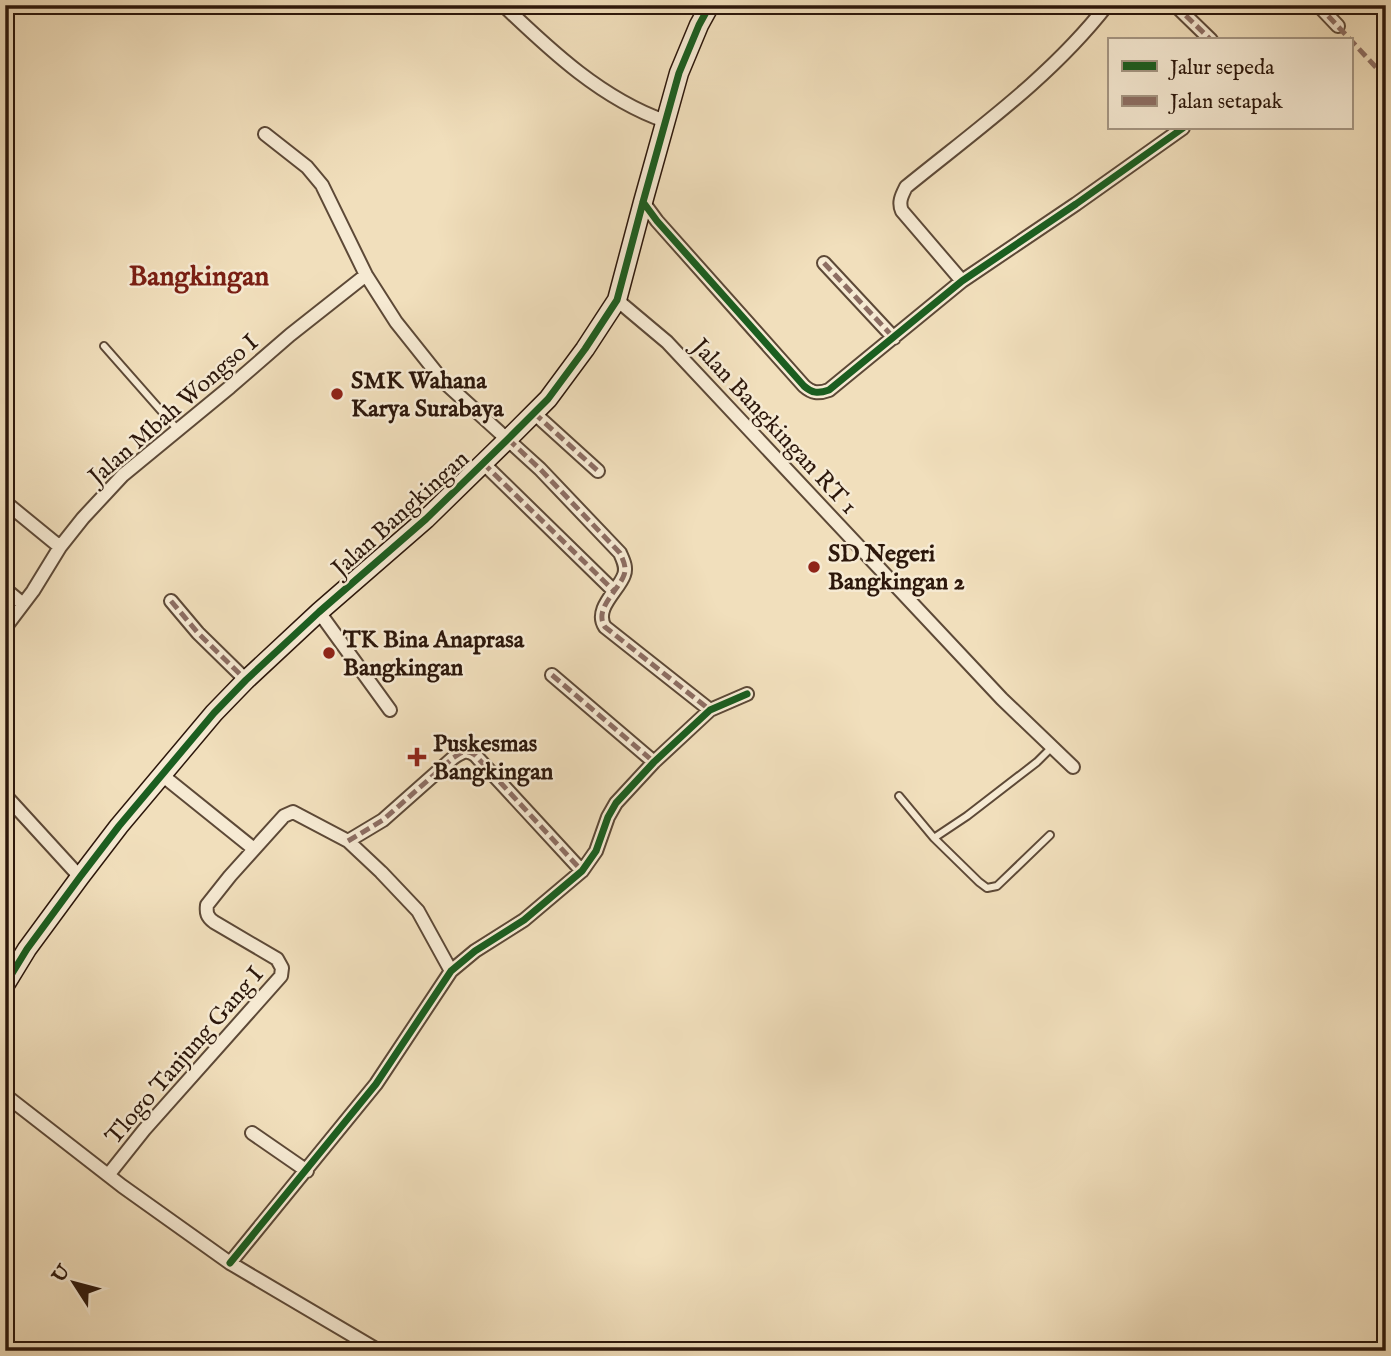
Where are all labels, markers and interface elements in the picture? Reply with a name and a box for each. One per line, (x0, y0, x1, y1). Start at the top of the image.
legend (1108, 38, 1352, 130)
text: Jalur sepeda (1168, 55, 1275, 82)
text: Jalan setapak (1168, 89, 1283, 116)
district label: Bangkingan (129, 260, 269, 295)
street label: Jalan Mbah Wongso I (80, 328, 265, 494)
street label: Jalan Bangkingan RT 1 (682, 330, 863, 522)
place label: SMK Wahana Karya Surabaya (351, 366, 504, 425)
marker: SMK Wahana Karya Surabaya (329, 386, 345, 402)
street label: Jalan Bangkingan (323, 444, 476, 586)
place label: SD Negeri Bangkingan 2 (828, 539, 965, 598)
marker: SD Negeri Bangkingan 2 (806, 559, 822, 575)
place label: TK Bina Anaprasa Bangkingan (342, 625, 525, 684)
marker: TK Bina Anaprasa Bangkingan (321, 645, 337, 661)
place label: Puskesmas Bangkingan (433, 729, 553, 788)
marker: Puskesmas Bangkingan (407, 747, 427, 767)
street label: Tlogo Tanjung Gang I (99, 960, 271, 1152)
north arrow (38, 1248, 108, 1318)
text: U (47, 1260, 77, 1289)

